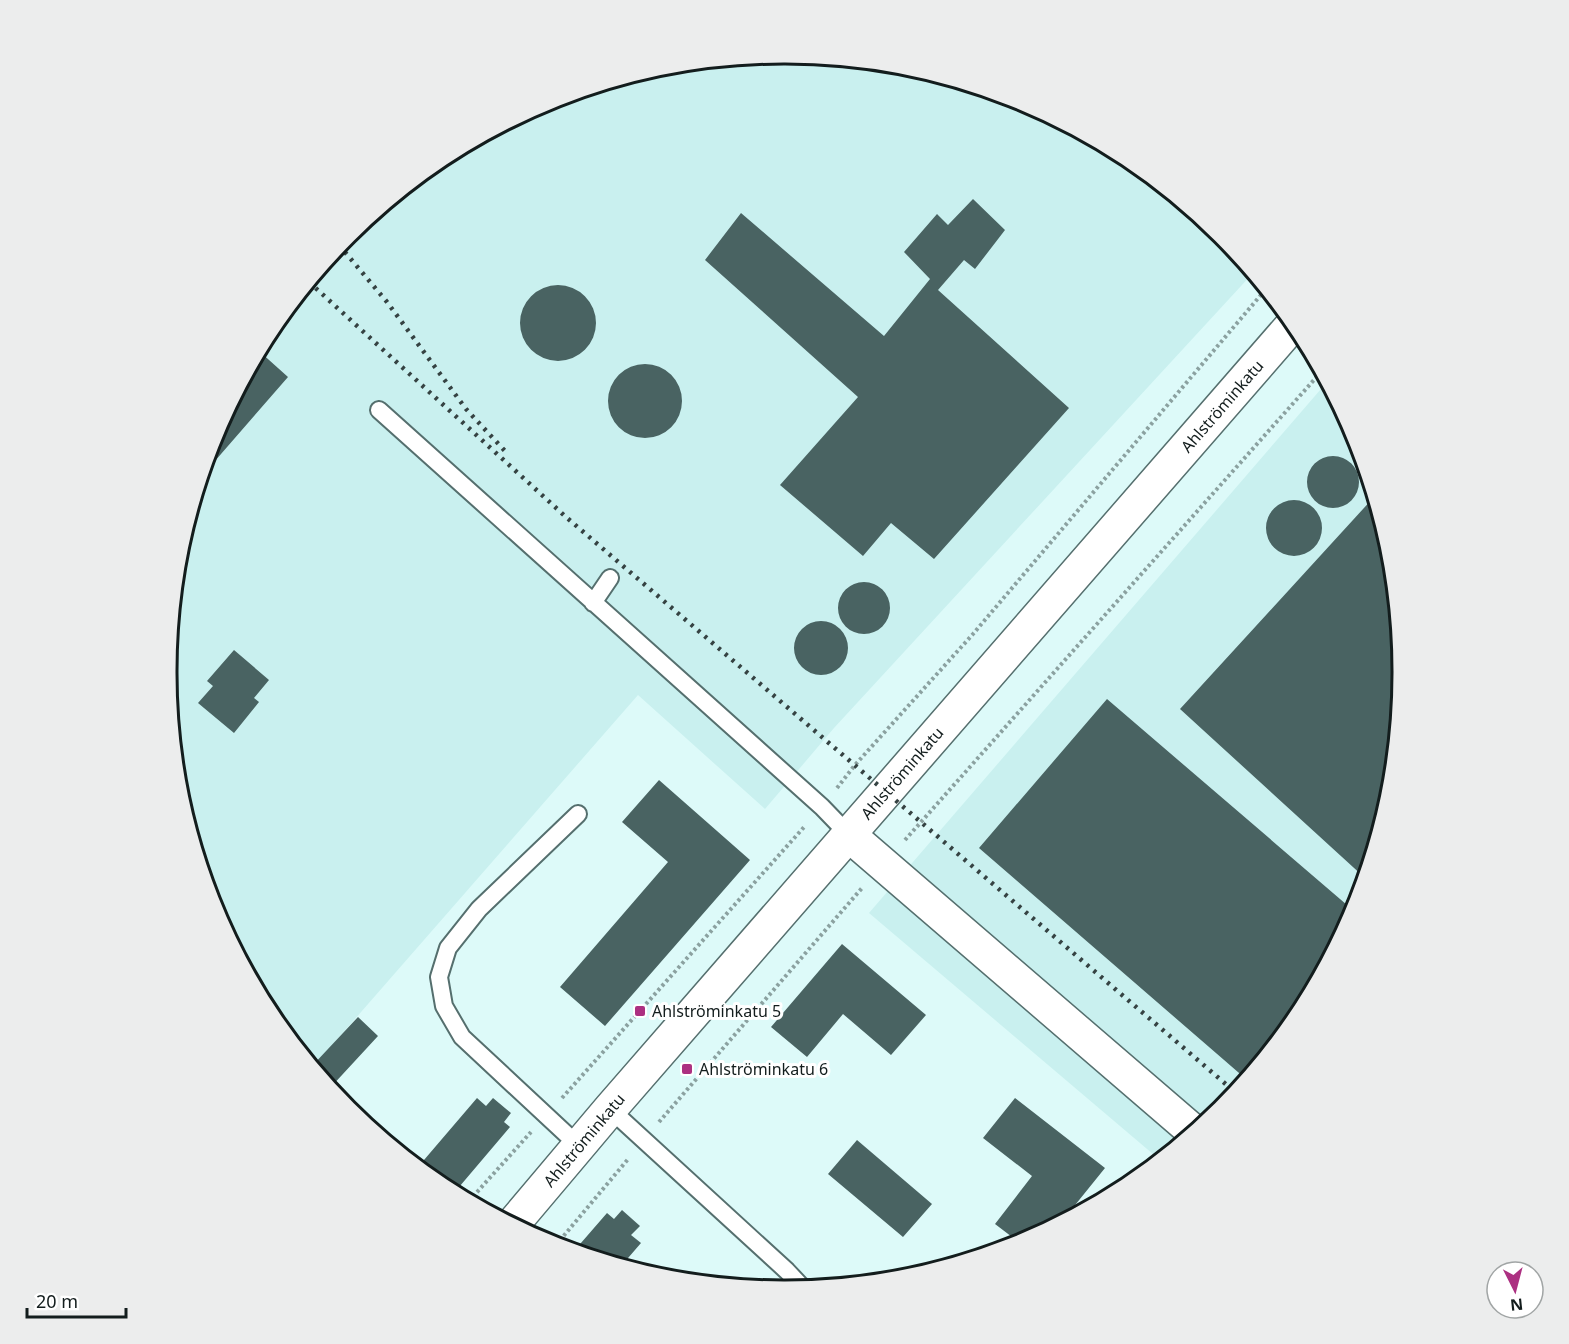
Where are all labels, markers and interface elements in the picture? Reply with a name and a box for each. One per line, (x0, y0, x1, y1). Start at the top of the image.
street label: Ahlströminkatu (1176, 355, 1268, 457)
street label: Ahlströminkatu (856, 722, 948, 824)
place label: Ahlströminkatu 5 (652, 1000, 781, 1022)
marker: Ahlströminkatu 5 (633, 1004, 647, 1018)
place label: Ahlströminkatu 6 (699, 1058, 828, 1080)
marker: Ahlströminkatu 6 (680, 1062, 694, 1076)
street label: Ahlströminkatu (538, 1089, 630, 1191)
north arrow (1485, 1260, 1545, 1320)
scale bar (27, 1281, 126, 1319)
text: 20 m (36, 1289, 78, 1313)
text: N (1509, 1293, 1524, 1317)

